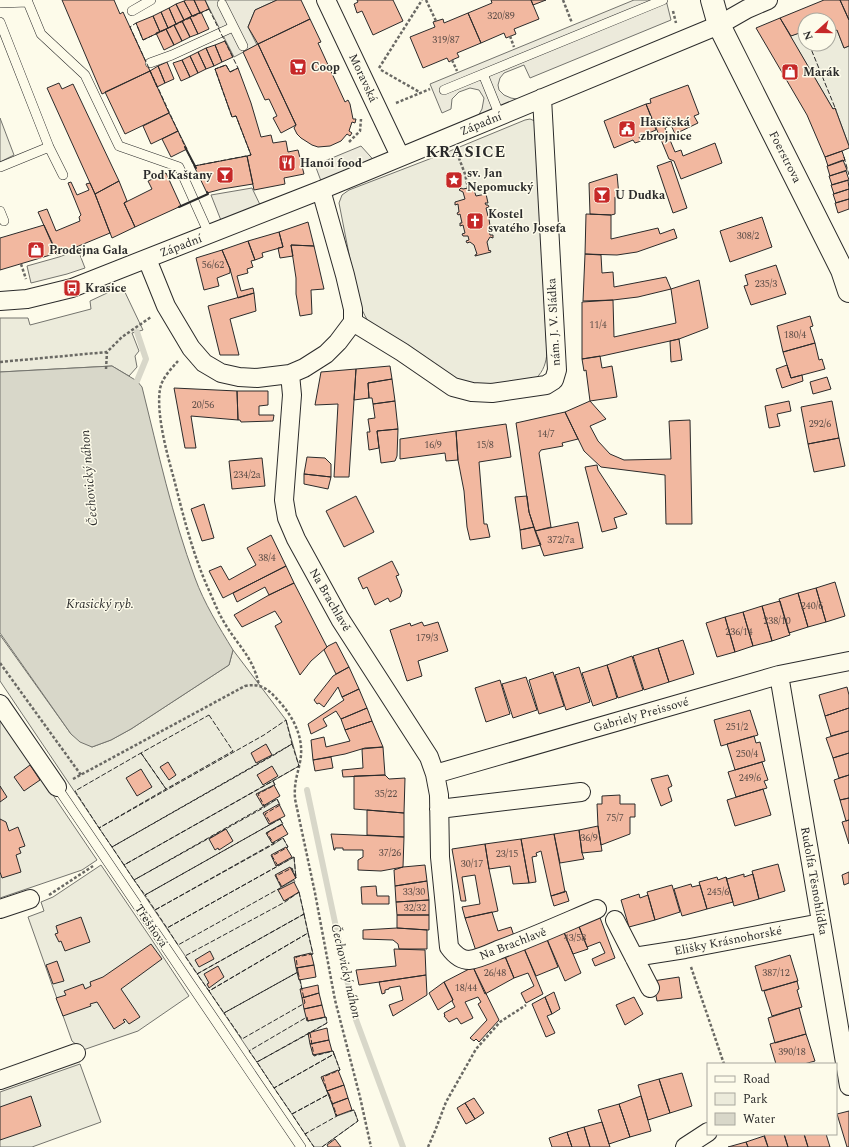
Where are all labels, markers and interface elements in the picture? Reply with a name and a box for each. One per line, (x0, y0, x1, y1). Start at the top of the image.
house number: 320/89 (487, 8, 515, 24)
north arrow (797, 12, 837, 52)
text: N (799, 28, 818, 43)
house number: 319/87 (432, 32, 460, 48)
street label: Moravská (343, 50, 383, 106)
supermarket icon: Coop (288, 57, 308, 77)
place label: Coop (311, 58, 340, 77)
shop icon: Marák (780, 62, 800, 82)
place label: Marák (803, 63, 840, 82)
street label: Západní (457, 107, 506, 141)
place label: Hasičská zbrojnice (640, 113, 692, 146)
public building icon: Hasičská zbrojnice (617, 119, 637, 139)
street label: Foerstrova (764, 128, 806, 187)
district label: KRASICE (425, 140, 507, 164)
restaurant icon: Hanoi food (277, 153, 297, 173)
place label: Hanoi food (300, 154, 362, 173)
place label: sv. Jan Nepomucký (467, 164, 534, 197)
bar icon: Pod Kaštany (215, 165, 235, 185)
place label: Pod Kaštany (143, 166, 213, 185)
place icon: sv. Jan Nepomucký (444, 170, 464, 190)
bar icon: U Dudka (592, 185, 612, 205)
place label: U Dudka (615, 186, 666, 205)
place label: Kostel svatého Josefa (488, 205, 567, 238)
church icon: Kostel svatého Josefa (465, 211, 485, 231)
house number: 308/2 (737, 228, 759, 244)
street label: Západní (157, 229, 206, 263)
shop icon: Prodejna Gala (26, 240, 46, 260)
place label: Prodejna Gala (49, 241, 129, 260)
house number: 56/62 (202, 257, 224, 273)
house number: 235/3 (755, 276, 777, 292)
bus stop icon: Krasice (62, 278, 82, 298)
street label: nám. J. V. Sládka (542, 278, 566, 366)
place label: Krasice (85, 279, 127, 298)
house number: 11/4 (589, 317, 607, 333)
house number: 180/4 (784, 327, 806, 343)
house number: 20/56 (192, 397, 214, 413)
house number: 292/6 (809, 416, 831, 432)
house number: 14/7 (537, 426, 555, 442)
water label: Čechovický náhon (75, 429, 103, 527)
house number: 16/9 (424, 437, 442, 453)
house number: 15/8 (476, 437, 494, 453)
house number: 234/2a (233, 467, 261, 483)
house number: 372/7a (547, 532, 575, 548)
house number: 38/4 (258, 550, 276, 566)
street label: Na Brachlavě (304, 565, 356, 636)
water label: Krasický ryb. (66, 594, 134, 614)
house number: 240/6 (801, 598, 823, 614)
house number: 238/10 (763, 613, 791, 629)
house number: 236/14 (725, 624, 753, 640)
house number: 179/3 (416, 630, 438, 646)
street label: Gabriely Preissové (591, 692, 691, 738)
house number: 251/2 (726, 719, 748, 735)
house number: 250/4 (736, 746, 758, 762)
house number: 249/6 (739, 770, 761, 786)
house number: 35/22 (375, 786, 397, 802)
house number: 75/7 (606, 810, 624, 826)
street label: Rudolfa Těsnohlídka (795, 825, 833, 937)
house number: 36/9 (580, 830, 598, 846)
house number: 37/26 (379, 845, 401, 861)
house number: 23/15 (496, 846, 518, 862)
house number: 30/17 (461, 856, 483, 872)
house number: 33/30 (403, 884, 425, 900)
house number: 245/6 (707, 884, 729, 900)
house number: 32/32 (404, 900, 426, 916)
street label: Třešňová (130, 901, 173, 952)
street label: Elišky Krásnohorské (672, 921, 784, 961)
water label: Čechovický náhon (325, 922, 367, 1020)
street label: Na Brachlavě (477, 922, 550, 966)
house number: 43/58 (564, 930, 586, 946)
house number: 26/48 (484, 965, 506, 981)
house number: 387/12 (762, 965, 790, 981)
house number: 18/44 (455, 980, 477, 996)
house number: 390/18 (778, 1044, 806, 1060)
legend (707, 1063, 837, 1135)
text: Road (743, 1070, 770, 1089)
text: Park (743, 1090, 768, 1109)
text: Water (743, 1110, 775, 1129)

